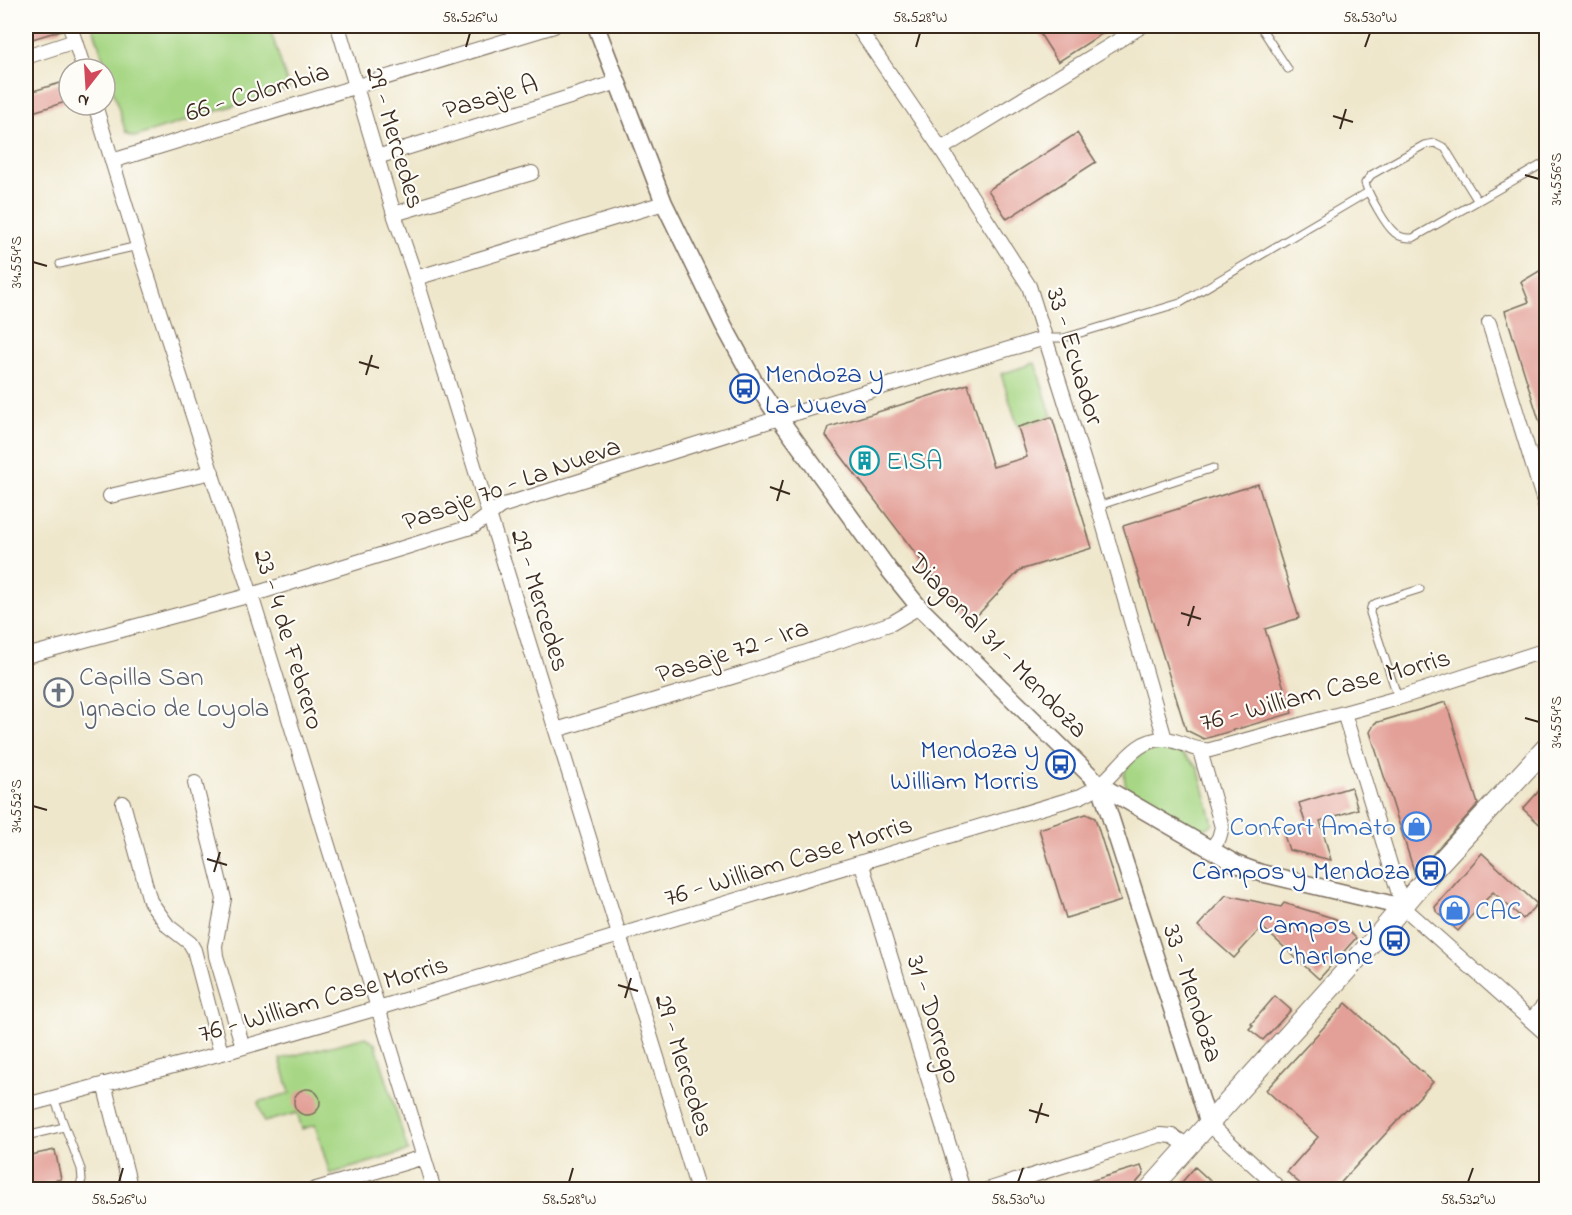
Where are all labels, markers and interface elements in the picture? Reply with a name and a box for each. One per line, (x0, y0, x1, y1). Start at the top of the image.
text: 58.526°W (442, 7, 498, 29)
text: 58.528°W (893, 7, 947, 29)
text: 58.530°W (1343, 7, 1397, 29)
street label: 66 - Colombia (181, 53, 335, 134)
north arrow (57, 57, 117, 117)
street label: 29 - Mercedes (353, 62, 434, 214)
street label: Pasaje A (438, 65, 543, 131)
text: N (74, 86, 92, 112)
text: 34.556°S (1546, 152, 1568, 205)
text: 34.554°S (6, 235, 28, 288)
street label: 33 - Ecuador (1034, 283, 1113, 431)
place label: Mendoza y La Nueva (765, 356, 884, 426)
bus stop icon: Mendoza y La Nueva (728, 373, 760, 405)
street label: Pasaje 70 - La Nueva (397, 428, 626, 543)
place label: EISA (886, 443, 943, 482)
building icon: EISA (849, 444, 881, 476)
street label: 29 - Mercedes (498, 525, 579, 677)
street label: Diagonal 31 - Mendoza (897, 544, 1096, 748)
street label: 23 - 4 de Febrero (242, 545, 334, 735)
street label: Pasaje 72 - Ira (651, 609, 814, 695)
street label: 76 - William Case Morris (1196, 639, 1455, 744)
place label: Capilla San Ignacio de Loyola (79, 659, 269, 729)
church icon: Capilla San Ignacio de Loyola (42, 676, 74, 708)
text: 34.554°S (1546, 695, 1568, 748)
place label: Mendoza y William Morris (890, 732, 1039, 802)
bus stop icon: Mendoza y William Morris (1044, 749, 1076, 781)
text: 34.552°S (6, 779, 28, 833)
street label: 76 - William Case Morris (660, 806, 918, 919)
place label: Confort Amato (1229, 809, 1396, 848)
shop icon: Confort Amato (1401, 810, 1433, 842)
place label: Campos y Mendoza (1192, 853, 1410, 892)
bus stop icon: Campos y Mendoza (1415, 854, 1447, 886)
place label: CAC (1475, 893, 1521, 932)
shop icon: CAC (1438, 894, 1470, 926)
place label: Campos y Charlone (1258, 907, 1374, 977)
street label: 33 - Mendoza (1151, 920, 1232, 1068)
bus stop icon: Campos y Charlone (1378, 924, 1410, 956)
street label: 76 - William Case Morris (194, 946, 453, 1055)
street label: 31 - Dorrego (895, 951, 971, 1089)
street label: 29 - Mercedes (642, 990, 723, 1142)
text: 58.526°W (91, 1189, 147, 1211)
text: 58.528°W (542, 1189, 596, 1211)
text: 58.530°W (991, 1189, 1045, 1211)
text: 58.532°W (1440, 1189, 1496, 1211)

